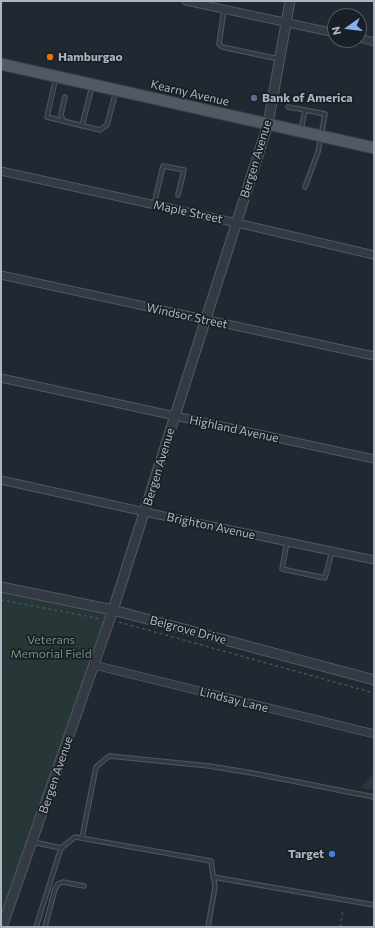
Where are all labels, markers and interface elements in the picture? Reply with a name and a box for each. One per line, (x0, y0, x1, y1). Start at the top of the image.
north arrow (327, 8, 367, 48)
text: N (329, 25, 343, 36)
place label: Hamburgao (58, 50, 123, 64)
marker: Hamburgao (45, 52, 55, 62)
street label: Kearny Avenue (149, 77, 231, 109)
place label: Bank of America (262, 91, 353, 105)
marker: Bank of America (249, 93, 259, 103)
street label: Bergen Avenue (237, 118, 275, 200)
street label: Maple Street (152, 198, 224, 226)
street label: Windsor Street (145, 300, 229, 332)
street label: Highland Avenue (188, 413, 280, 445)
street label: Bergen Avenue (140, 426, 178, 508)
street label: Brighton Avenue (165, 510, 257, 542)
street label: Belgrove Drive (148, 613, 228, 647)
park label: Veterans Memorial Field (10, 633, 92, 661)
street label: Lindsay Lane (198, 685, 270, 715)
street label: Bergen Avenue (36, 734, 76, 816)
place label: Target (288, 847, 324, 861)
marker: Target (327, 849, 337, 859)

